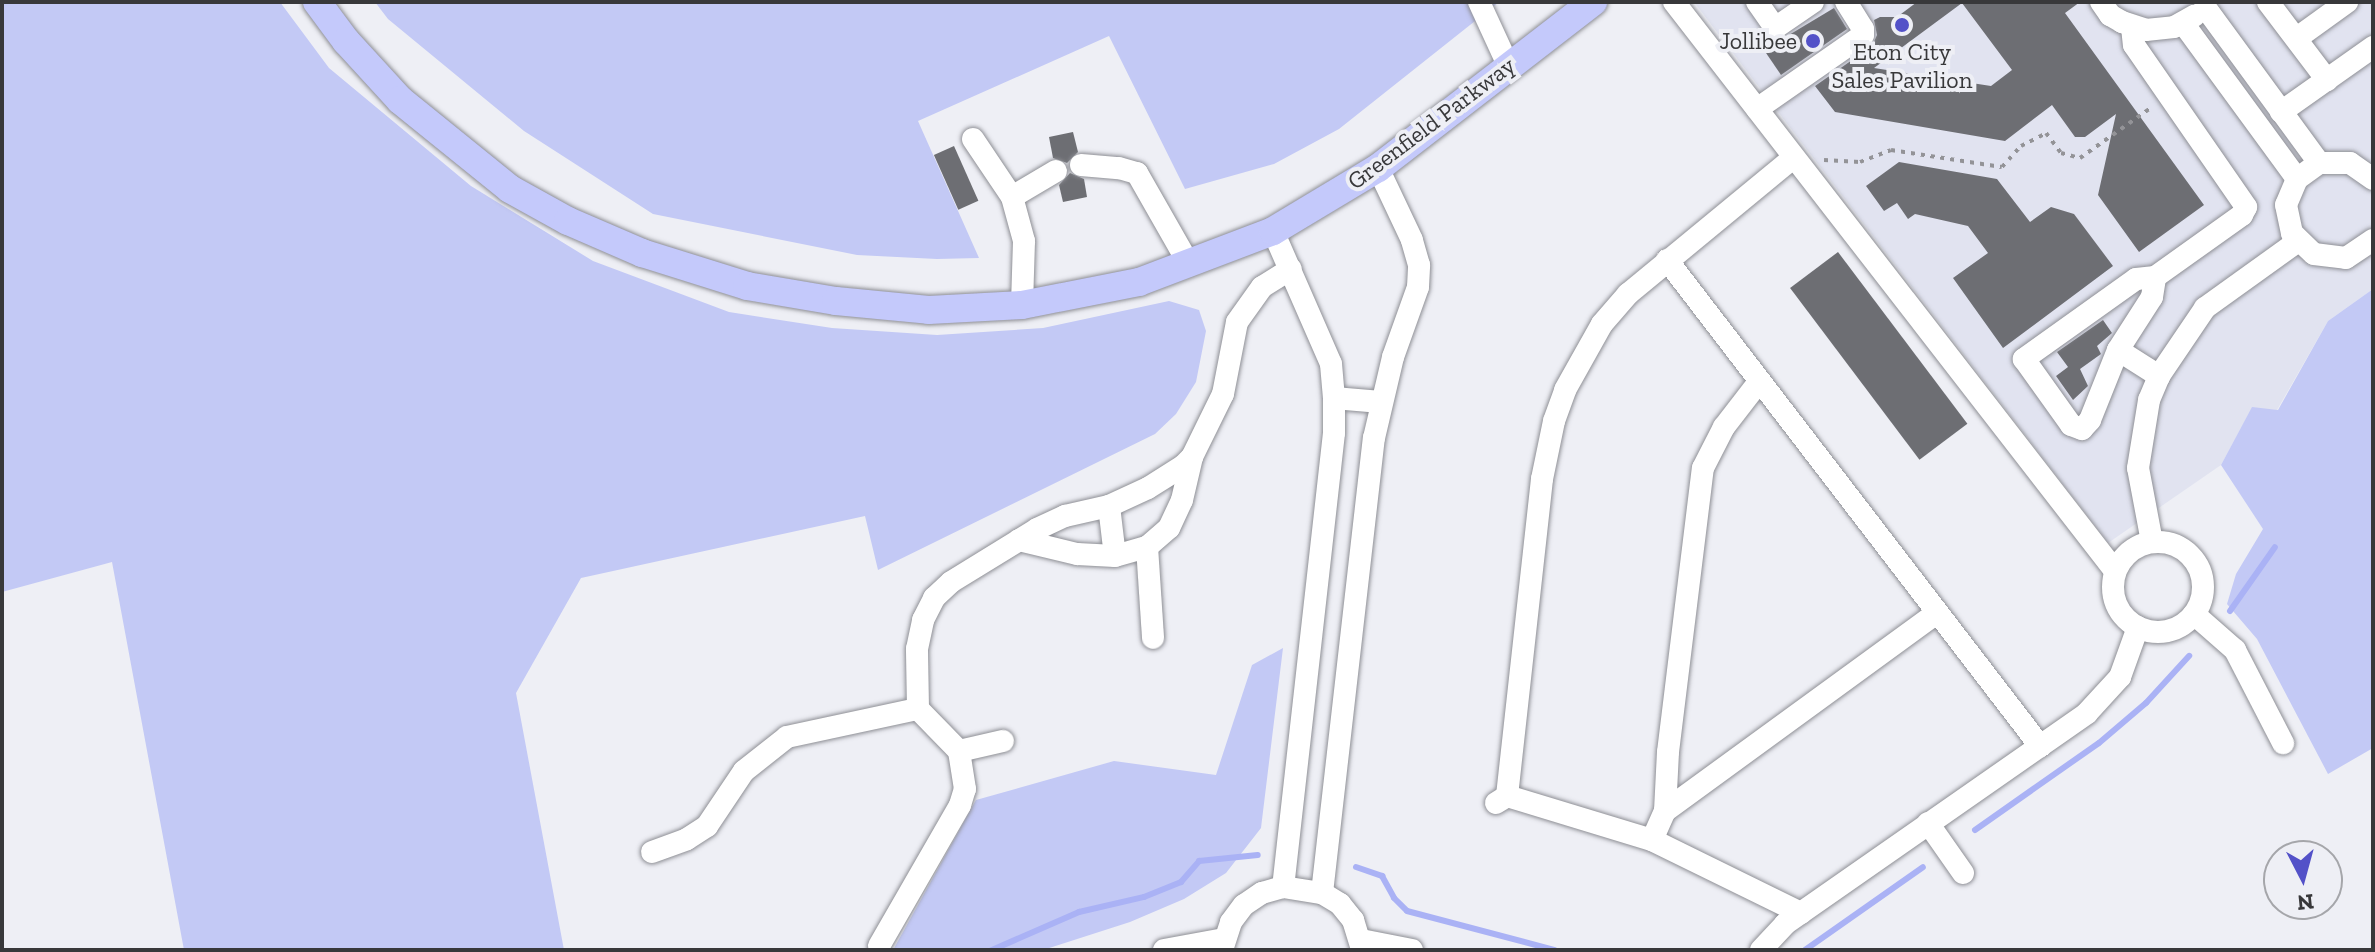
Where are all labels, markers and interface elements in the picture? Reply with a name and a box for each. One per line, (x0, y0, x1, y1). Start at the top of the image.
marker: Eton City Sales Pavilion (1893, 16, 1911, 34)
place label: Jollibee (1719, 27, 1797, 55)
marker: Jollibee (1804, 32, 1822, 50)
place label: Eton City Sales Pavilion (1832, 38, 1972, 94)
street label: Greenfield Parkway (1342, 51, 1520, 195)
north arrow (2263, 840, 2343, 920)
text: N (2296, 888, 2315, 917)

